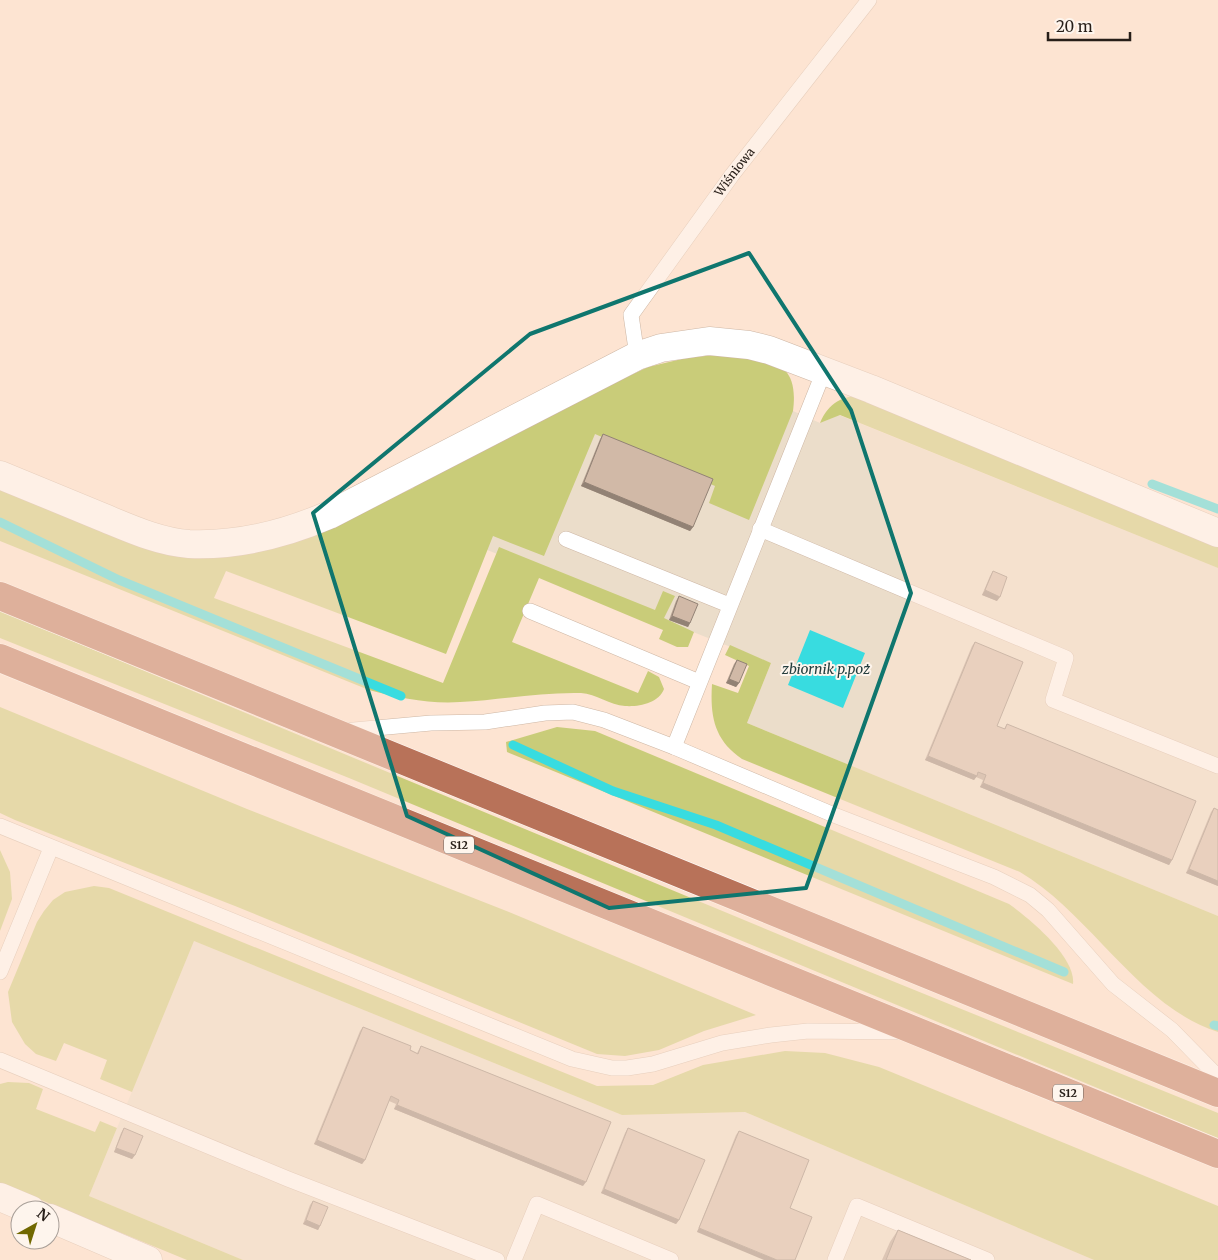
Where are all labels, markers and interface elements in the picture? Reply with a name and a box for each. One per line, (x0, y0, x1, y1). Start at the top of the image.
scale bar (1048, 10, 1130, 42)
text: 20 m (1056, 17, 1093, 36)
street label: Wiśniowa (711, 144, 758, 200)
water label: zbiornik p.poż (782, 660, 871, 678)
road number: S12 (444, 836, 474, 854)
road number: S12 (1053, 1084, 1083, 1102)
north arrow (10, 1200, 60, 1250)
text: N (33, 1204, 53, 1225)

